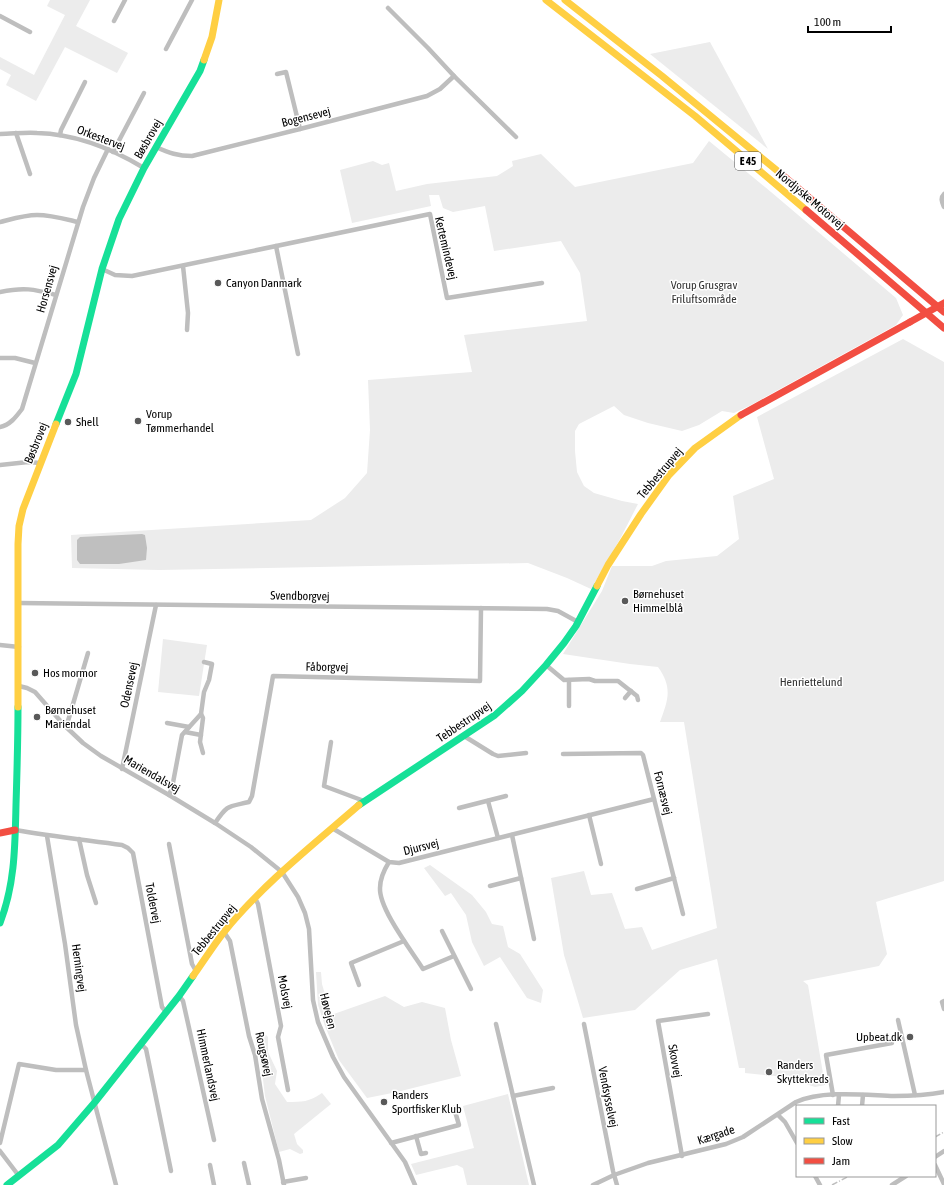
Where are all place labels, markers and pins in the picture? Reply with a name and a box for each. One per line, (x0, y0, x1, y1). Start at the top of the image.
place label: Canyon Danmark (226, 276, 303, 290)
marker: Canyon Danmark (213, 278, 223, 288)
place label: Vorup Tømmerhandel (146, 407, 215, 435)
place label: Shell (76, 415, 99, 429)
marker: Vorup Tømmerhandel (133, 416, 143, 426)
marker: Shell (63, 417, 73, 427)
place label: Børnehuset Himmelblå (633, 587, 684, 615)
marker: Børnehuset Himmelblå (620, 596, 630, 606)
place label: Hos mormor (43, 666, 98, 680)
marker: Hos mormor (30, 668, 40, 678)
place label: Børnehuset Mariendal (45, 703, 96, 731)
marker: Børnehuset Mariendal (32, 712, 42, 722)
place label: Upbeat.dk (856, 1030, 903, 1044)
marker: Upbeat.dk (905, 1032, 915, 1042)
place label: Randers Skyttekreds (777, 1058, 829, 1086)
marker: Randers Skyttekreds (764, 1067, 774, 1077)
place label: Randers Sportfisker Klub (392, 1088, 462, 1116)
marker: Randers Sportfisker Klub (379, 1097, 389, 1107)

